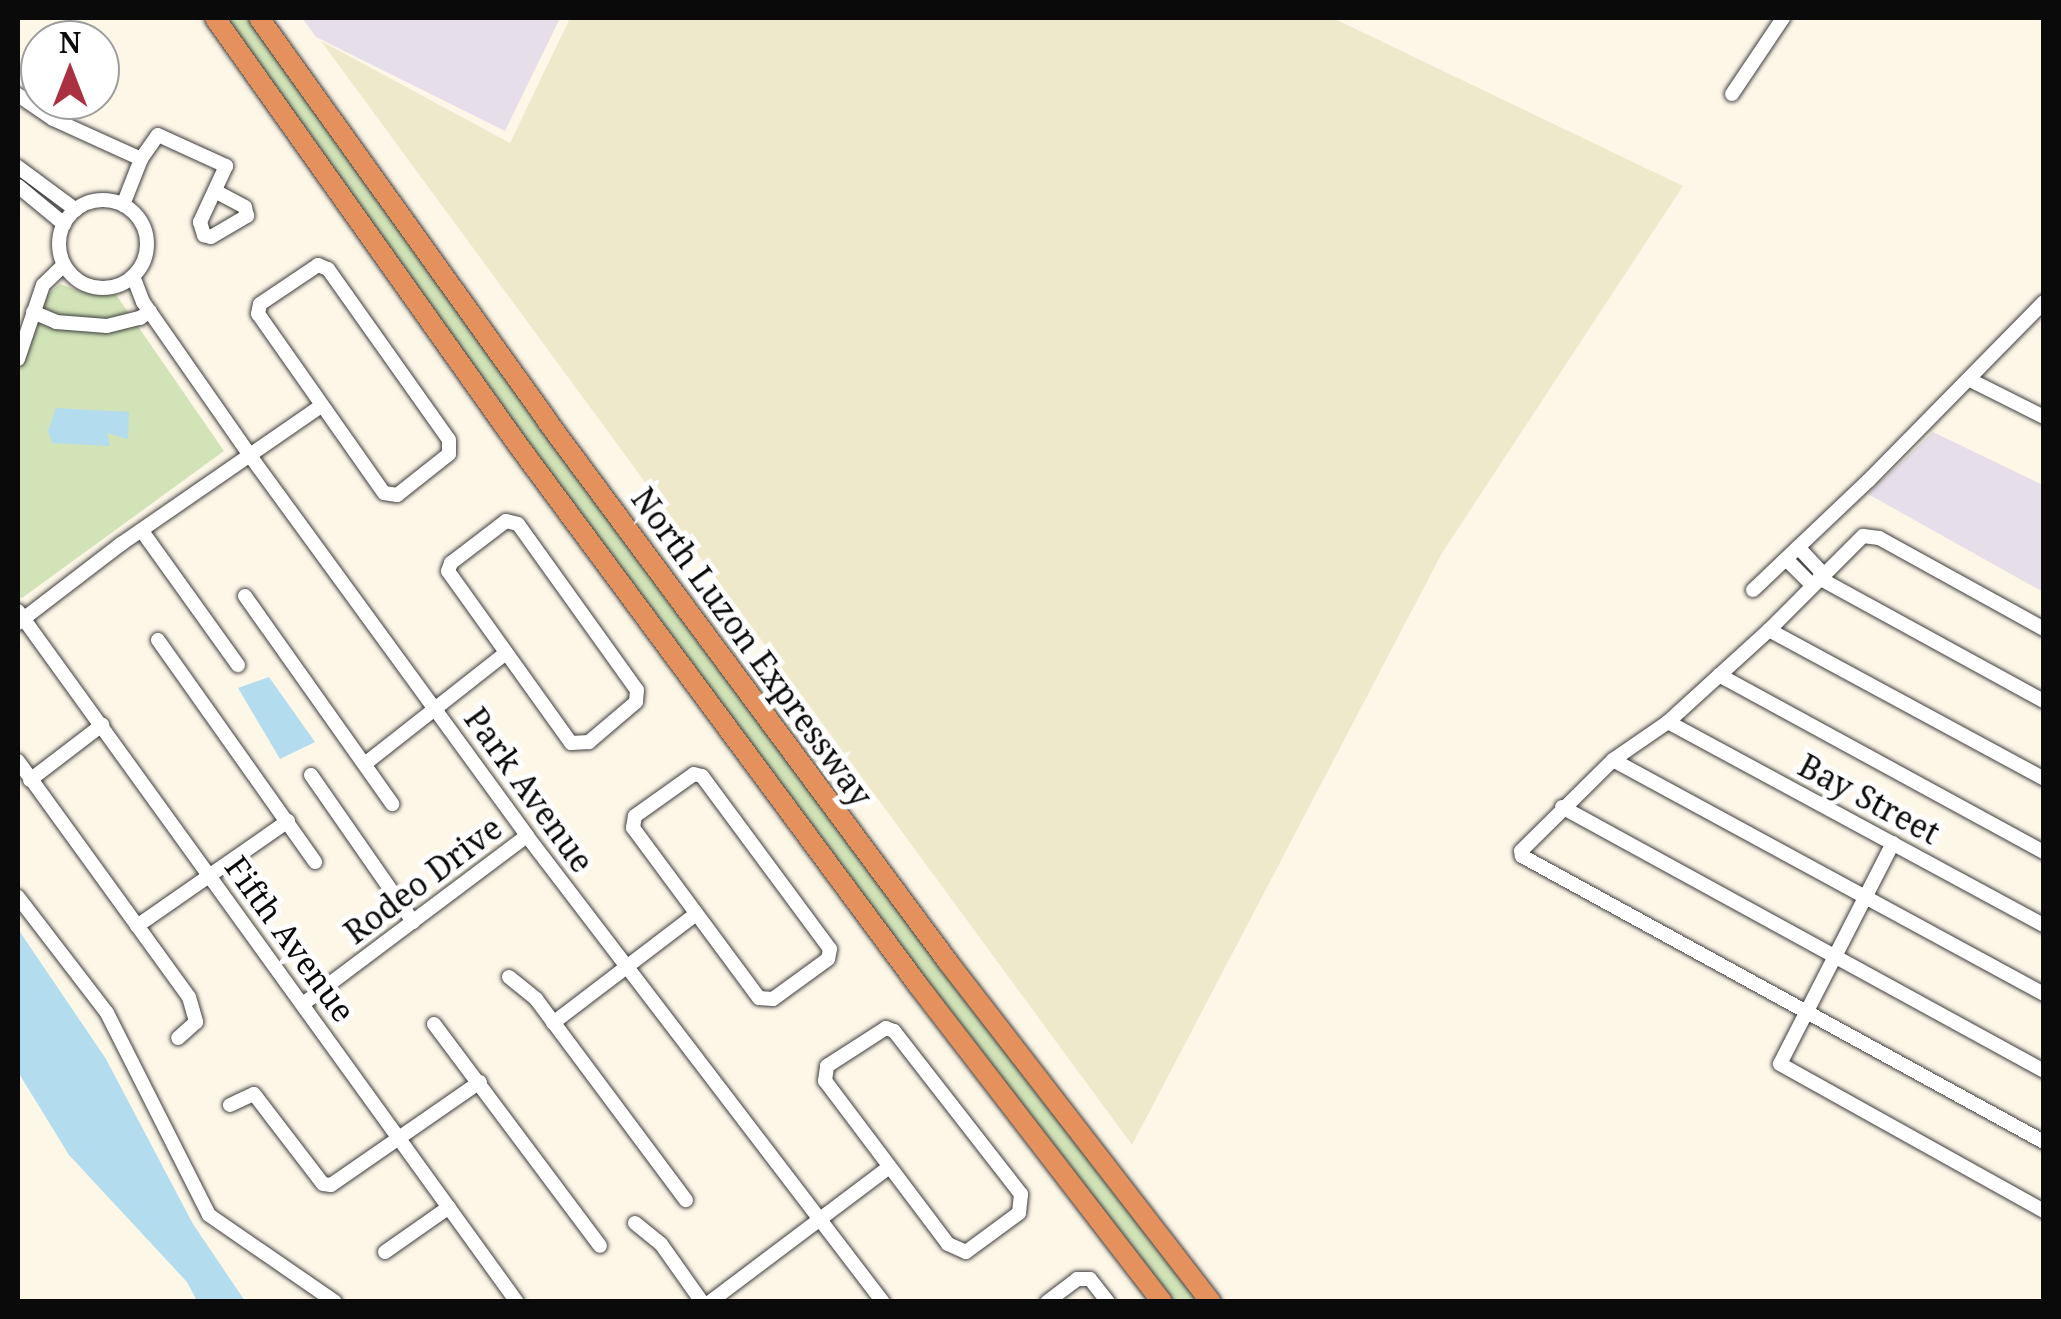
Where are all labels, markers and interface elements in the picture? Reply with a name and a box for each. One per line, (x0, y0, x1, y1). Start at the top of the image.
north arrow (20, 20, 120, 120)
text: N (59, 23, 81, 61)
street label: North Luzon Expressway (624, 480, 880, 814)
street label: Park Avenue (457, 700, 601, 880)
street label: Bay Street (1792, 746, 1946, 852)
street label: Rodeo Drive (337, 808, 509, 952)
street label: Fifth Avenue (217, 849, 363, 1029)

